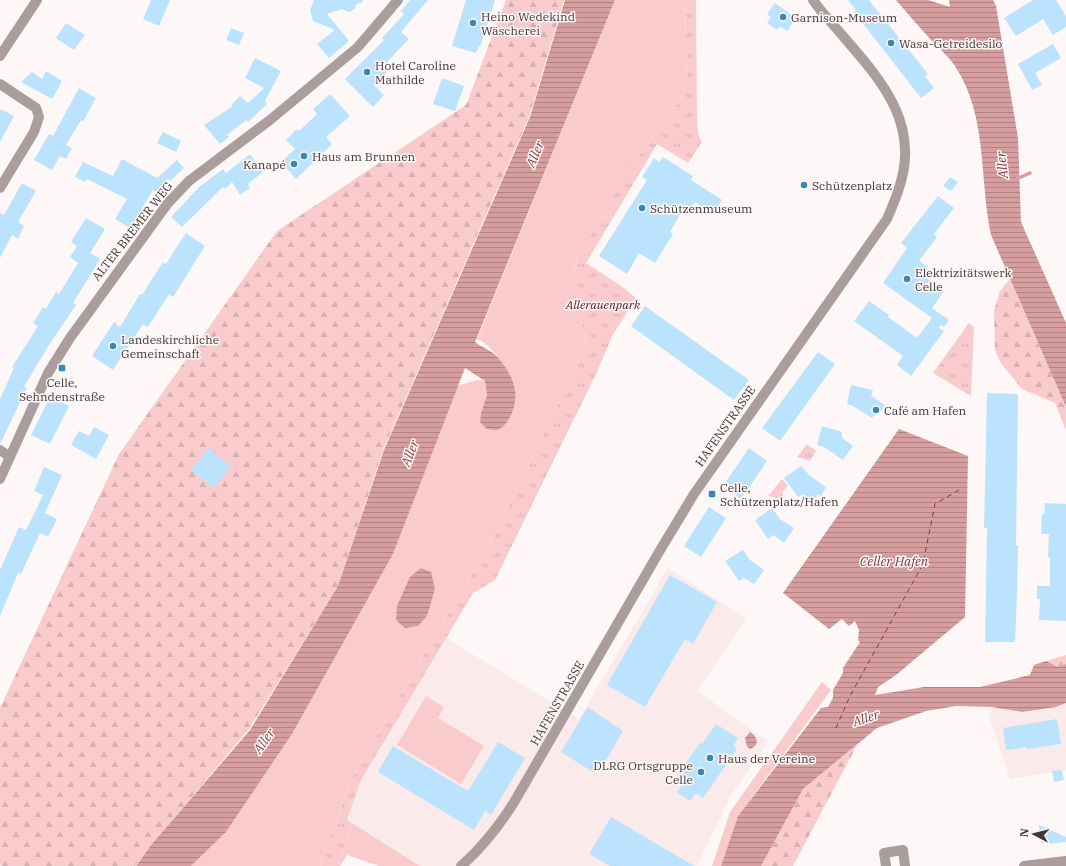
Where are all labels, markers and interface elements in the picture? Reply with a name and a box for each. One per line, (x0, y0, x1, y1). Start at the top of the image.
place label: Heino Wedekind Wäscherei (481, 9, 575, 38)
place label: Garnison-Museum (791, 10, 898, 25)
marker: Garnison-Museum (778, 12, 788, 22)
marker: Heino Wedekind Wäscherei (468, 18, 478, 28)
place label: Wasa-Getreidesilo (899, 36, 1003, 51)
marker: Wasa-Getreidesilo (886, 38, 896, 48)
place label: Hotel Caroline Mathilde (375, 58, 456, 87)
marker: Hotel Caroline Mathilde (362, 67, 372, 77)
water label: Aller (522, 138, 548, 171)
place label: Haus am Brunnen (312, 149, 416, 164)
water label: Aller (992, 150, 1012, 180)
marker: Haus am Brunnen (299, 151, 309, 161)
place label: Kanapé (243, 157, 286, 172)
marker: Kanapé (289, 159, 299, 169)
street label: ALTER BREMER WEG (89, 178, 176, 284)
place label: Schützenplatz (812, 178, 892, 193)
marker: Schützenplatz (799, 180, 809, 190)
place label: Schützenmuseum (650, 201, 753, 216)
marker: Schützenmuseum (637, 203, 647, 213)
place label: Elektrizitätswerk Celle (915, 265, 1012, 294)
marker: Elektrizitätswerk Celle (902, 274, 912, 284)
park label: Allerauenpark (565, 297, 641, 312)
place label: Landeskirchliche Gemeinschaft (121, 332, 219, 361)
marker: Landeskirchliche Gemeinschaft (108, 341, 118, 351)
marker: Celle, Sehndenstraße (57, 363, 67, 373)
place label: Celle, Sehndenstraße (19, 375, 105, 404)
street label: HAFENSTRASSE (692, 383, 758, 469)
place label: Café am Hafen (884, 403, 967, 418)
marker: Café am Hafen (871, 405, 881, 415)
water label: Aller (397, 437, 423, 470)
place label: Celle, Schützenplatz/Hafen (720, 480, 839, 509)
marker: Celle, Schützenplatz/Hafen (707, 489, 717, 499)
water label: Celler Hafen (860, 553, 929, 570)
street label: HAFENSTRASSE (527, 658, 587, 748)
water label: Aller (850, 706, 882, 731)
water label: Aller (249, 725, 279, 758)
place label: Haus der Vereine (718, 751, 815, 766)
marker: Haus der Vereine (705, 753, 715, 763)
place label: DLRG Ortsgruppe Celle (593, 758, 693, 787)
marker: DLRG Ortsgruppe Celle (696, 767, 706, 777)
north arrow (1014, 814, 1054, 854)
text: N (1017, 827, 1032, 838)

